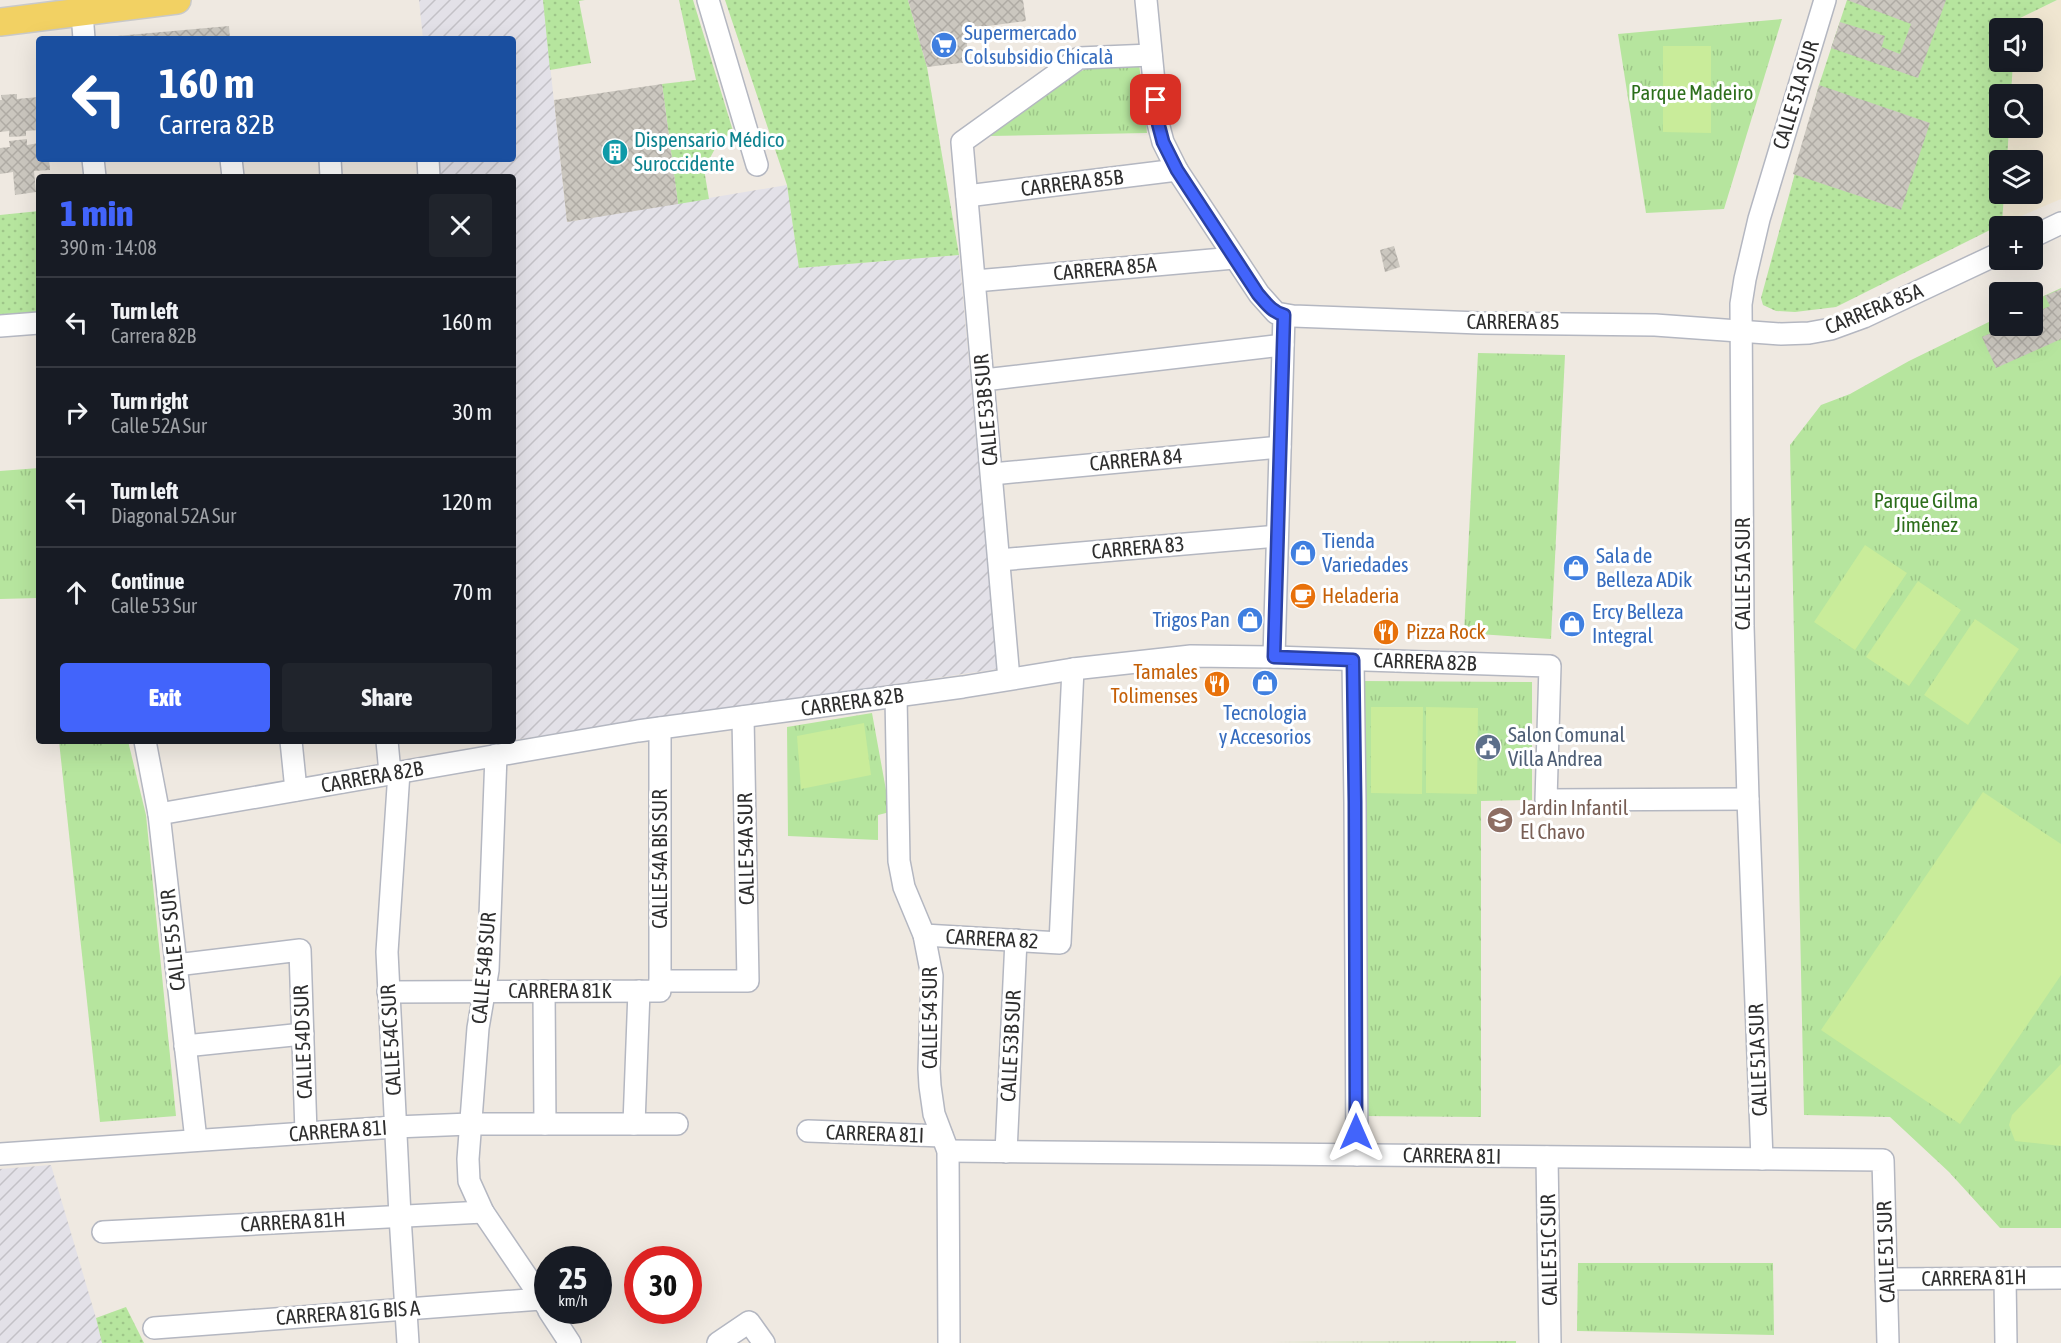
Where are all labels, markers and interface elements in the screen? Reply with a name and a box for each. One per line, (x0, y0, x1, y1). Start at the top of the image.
map controls (1989, 18, 2043, 336)
button: sound (1989, 18, 2043, 72)
place label: Supermercado Colsubsidio Chicalà (964, 20, 1114, 68)
supermarket icon: Supermercado Colsubsidio Chicalà (929, 30, 959, 60)
street label: CALLE 51A SUR (1767, 37, 1823, 152)
text: 160 m (159, 59, 254, 107)
icon: left (60, 60, 138, 138)
pin (1130, 74, 1181, 125)
park label: Parque Madeiro (1631, 80, 1753, 104)
icon: arrive (1139, 83, 1172, 116)
button: search (1989, 84, 2043, 138)
text: Carrera 82B (159, 109, 274, 140)
place label: Dispensario Médico Suroccidente (634, 127, 785, 175)
building icon: Dispensario Médico Suroccidente (600, 137, 630, 167)
button: layers (1989, 150, 2043, 204)
street label: CARRERA 85B (1019, 164, 1125, 200)
text: 1 min (60, 192, 134, 234)
button: close (429, 194, 492, 257)
button: + (1989, 216, 2043, 270)
text: 390 m · 14:08 (60, 236, 157, 259)
street label: CARRERA 85A (1052, 251, 1158, 284)
street label: CARRERA 85A (1821, 277, 1927, 339)
button: − (1989, 282, 2043, 336)
text: Turn left (111, 298, 178, 324)
icon: left (60, 306, 93, 339)
text: 160 m (442, 309, 492, 335)
street label: CARRERA 85 (1466, 309, 1560, 333)
text: Carrera 82B (111, 324, 196, 347)
street label: CALLE 53B SUR (968, 353, 1002, 467)
text: Turn right (111, 388, 188, 414)
icon: right (60, 396, 93, 429)
text: 30 m (452, 399, 492, 425)
text: Calle 52A Sur (111, 414, 207, 437)
street label: CARRERA 84 (1088, 443, 1183, 475)
text: Turn left (111, 478, 178, 504)
icon: left (60, 486, 93, 519)
park label: Parque Gilma Jiménez (1874, 488, 1978, 536)
text: 120 m (442, 489, 492, 515)
text: Diagonal 52A Sur (111, 504, 236, 527)
street label: CALLE 51A SUR (1730, 517, 1754, 630)
place label: Tienda Variedades (1322, 528, 1409, 576)
street label: CARRERA 83 (1090, 531, 1185, 563)
shop icon: Tienda Variedades (1288, 538, 1318, 568)
place label: Sala de Belleza ADik (1596, 543, 1692, 591)
shop icon: Sala de Belleza ADik (1561, 553, 1591, 583)
text: Continue (111, 568, 185, 594)
icon: ahead (60, 576, 93, 609)
text: 70 m (452, 579, 492, 605)
cafe icon: Heladeria (1288, 581, 1318, 611)
place label: Heladeria (1322, 583, 1399, 607)
text: Calle 53 Sur (111, 594, 197, 617)
place label: Ercy Belleza Integral (1592, 599, 1684, 647)
shop icon: Trigos Pan (1235, 605, 1265, 635)
place label: Trigos Pan (1152, 607, 1230, 631)
shop icon: Ercy Belleza Integral (1557, 609, 1587, 639)
restaurant icon: Pizza Rock (1371, 617, 1401, 647)
place label: Pizza Rock (1406, 619, 1486, 643)
street label: CARRERA 82B (1373, 647, 1477, 675)
place label: Tamales Tolimenses (1111, 659, 1198, 707)
button: Exit (60, 663, 270, 732)
button: Share (282, 663, 492, 732)
shop icon: Tecnologia y Accesorios (1250, 668, 1280, 698)
restaurant icon: Tamales Tolimenses (1202, 669, 1232, 699)
street label: CARRERA 82B (799, 682, 905, 720)
place label: Tecnologia y Accesorios (1219, 700, 1311, 748)
place label: Salon Comunal Villa Andrea (1508, 722, 1625, 770)
public building icon: Salon Comunal Villa Andrea (1473, 732, 1503, 762)
street label: CARRERA 82B (319, 755, 425, 797)
street label: CALLE 54A BIS SUR (647, 789, 671, 929)
street label: CALLE 54A SUR (732, 792, 758, 905)
place label: Jardin Infantil El Chavo (1520, 795, 1629, 843)
school or university icon: Jardin Infantil El Chavo (1485, 805, 1515, 835)
street label: CALLE 55 SUR (155, 888, 189, 992)
street label: CALLE 54B SUR (466, 911, 500, 1025)
street label: CARRERA 82 (945, 924, 1039, 952)
street label: CALLE 54 SUR (917, 966, 941, 1069)
street label: CARRERA 81K (508, 978, 612, 1002)
street label: CALLE 54C SUR (375, 983, 405, 1096)
street label: CALLE 54D SUR (288, 984, 316, 1099)
street label: CALLE 53B SUR (995, 989, 1025, 1103)
street label: CALLE 51A SUR (1743, 1003, 1771, 1117)
position arrow (1324, 1100, 1388, 1164)
street label: CARRERA 81I (288, 1115, 388, 1145)
street label: CARRERA 81I (825, 1119, 925, 1147)
street label: CARRERA 81I (1403, 1142, 1501, 1168)
street label: CALLE 51C SUR (1535, 1194, 1561, 1306)
street label: CALLE 51 SUR (1871, 1200, 1899, 1304)
street label: CARRERA 81H (240, 1206, 346, 1236)
speed limit sign: 30 (624, 1246, 702, 1324)
text: 25 (559, 1261, 587, 1295)
street label: CARRERA 81H (1921, 1264, 2027, 1290)
text: km/h (558, 1292, 588, 1309)
street label: CARRERA 81G BIS A (275, 1295, 421, 1329)

